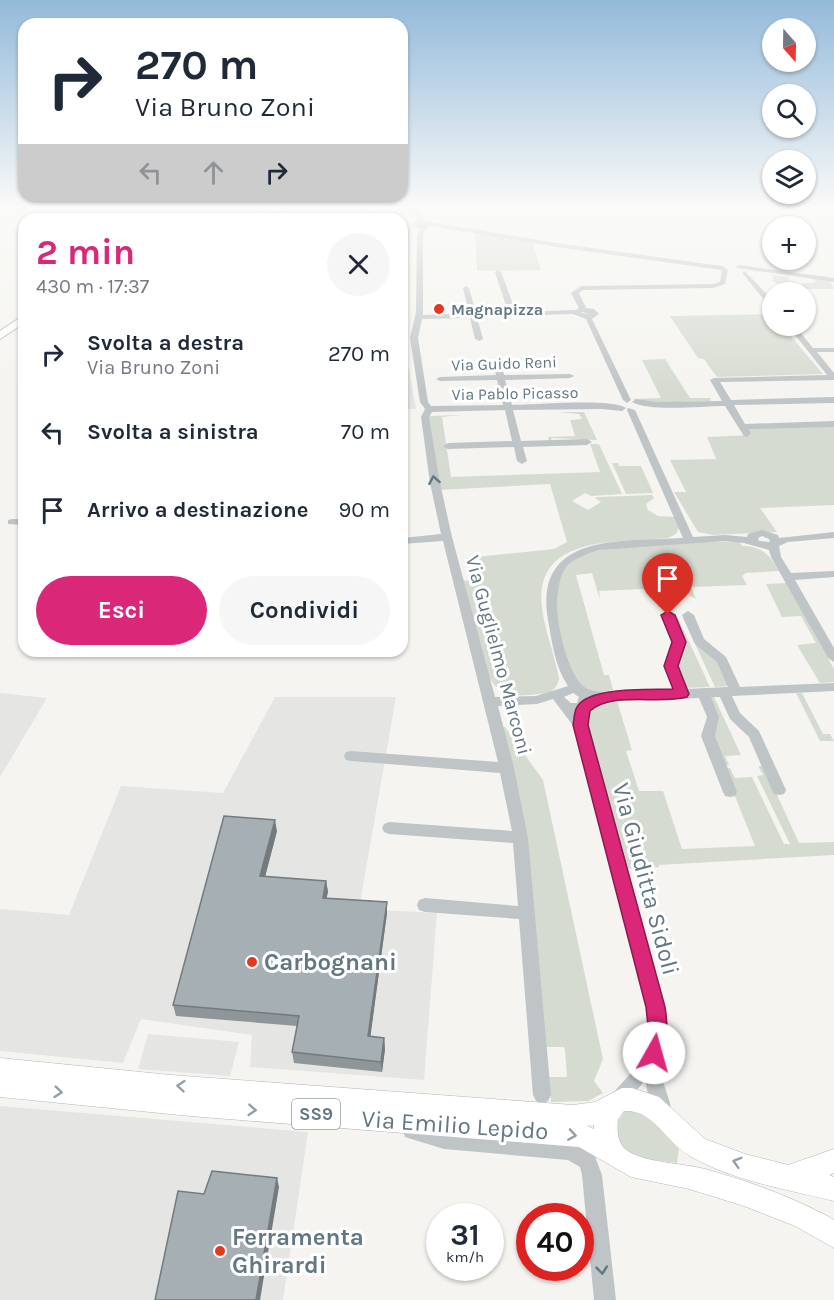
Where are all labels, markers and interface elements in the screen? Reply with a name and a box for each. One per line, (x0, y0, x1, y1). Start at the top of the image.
north arrow (762, 18, 816, 72)
map controls (762, 18, 816, 336)
text: 270 m (135, 40, 258, 90)
icon: right (36, 42, 114, 120)
button: search (762, 84, 816, 138)
text: Via Bruno Zoni (135, 91, 315, 123)
button: layers (762, 150, 816, 204)
icon: left (134, 156, 167, 189)
icon: ahead (197, 156, 230, 189)
icon: right (260, 156, 293, 189)
button: + (762, 216, 816, 270)
text: 2 min (36, 231, 135, 273)
button: close (327, 233, 390, 296)
text: 430 m · 17:37 (36, 275, 149, 298)
button: − (762, 282, 816, 336)
place label: Magnapizza (451, 300, 543, 319)
marker: Magnapizza (432, 302, 446, 316)
text: Svolta a destra (87, 330, 244, 356)
icon: right (36, 338, 69, 371)
text: 270 m (328, 341, 390, 367)
street label: Via Guido Reni (451, 352, 557, 375)
text: Via Bruno Zoni (87, 356, 220, 379)
street label: Via Pablo Picasso (451, 383, 579, 404)
icon: left (36, 416, 69, 449)
text: Svolta a sinistra (87, 419, 259, 445)
text: 70 m (341, 419, 390, 445)
one-way arrow (429, 475, 441, 485)
icon: arrive (36, 494, 69, 527)
text: Arrivo a destinazione (87, 497, 308, 523)
text: 90 m (338, 497, 390, 523)
street label: Via Guglielmo Marconi (461, 553, 536, 757)
pin (642, 553, 693, 615)
icon: arrive (651, 562, 684, 595)
button: Esci (36, 576, 207, 645)
button: Condividi (219, 576, 390, 645)
street label: Via Giuditta Sidoli (607, 780, 685, 978)
place label: Carbognani (264, 948, 397, 976)
marker: Carbognani (245, 955, 259, 969)
position arrow (622, 1021, 686, 1085)
one-way arrow (176, 1080, 185, 1093)
one-way arrow (54, 1085, 63, 1098)
road number: SS9 (292, 1099, 340, 1129)
one-way arrow (248, 1103, 257, 1116)
street label: Via Emilio Lepido (361, 1104, 549, 1146)
one-way arrow (568, 1128, 577, 1140)
one-way arrow (732, 1157, 743, 1169)
speed limit sign: 40 (516, 1203, 594, 1281)
text: 31 (450, 1217, 480, 1253)
place label: Ferramenta Ghirardi (232, 1223, 364, 1279)
marker: Ferramenta Ghirardi (213, 1244, 227, 1258)
text: km/h (446, 1248, 484, 1266)
one-way arrow (595, 1266, 608, 1275)

